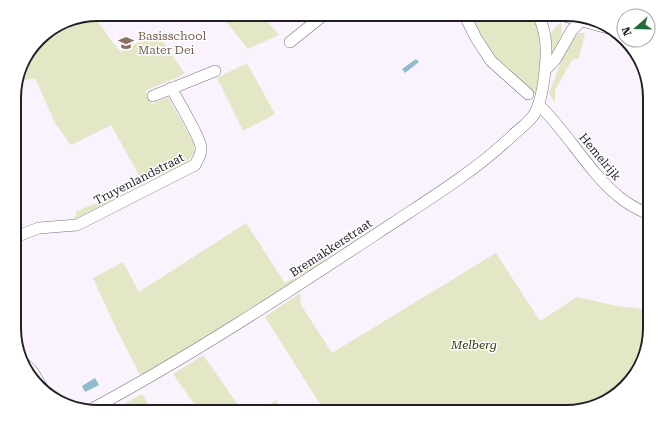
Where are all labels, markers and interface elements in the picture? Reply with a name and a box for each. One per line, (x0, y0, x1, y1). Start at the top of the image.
north arrow (616, 8, 656, 48)
text: N (619, 25, 635, 37)
place label: Basisschool Mater Dei (138, 29, 207, 57)
school or university icon: Basisschool Mater Dei (117, 34, 135, 52)
street label: Hemelrijk (576, 130, 624, 184)
street label: Truyenlandstraat (92, 150, 187, 208)
street label: Bremakkerstraat (287, 216, 375, 280)
park label: Melberg (450, 338, 497, 352)

